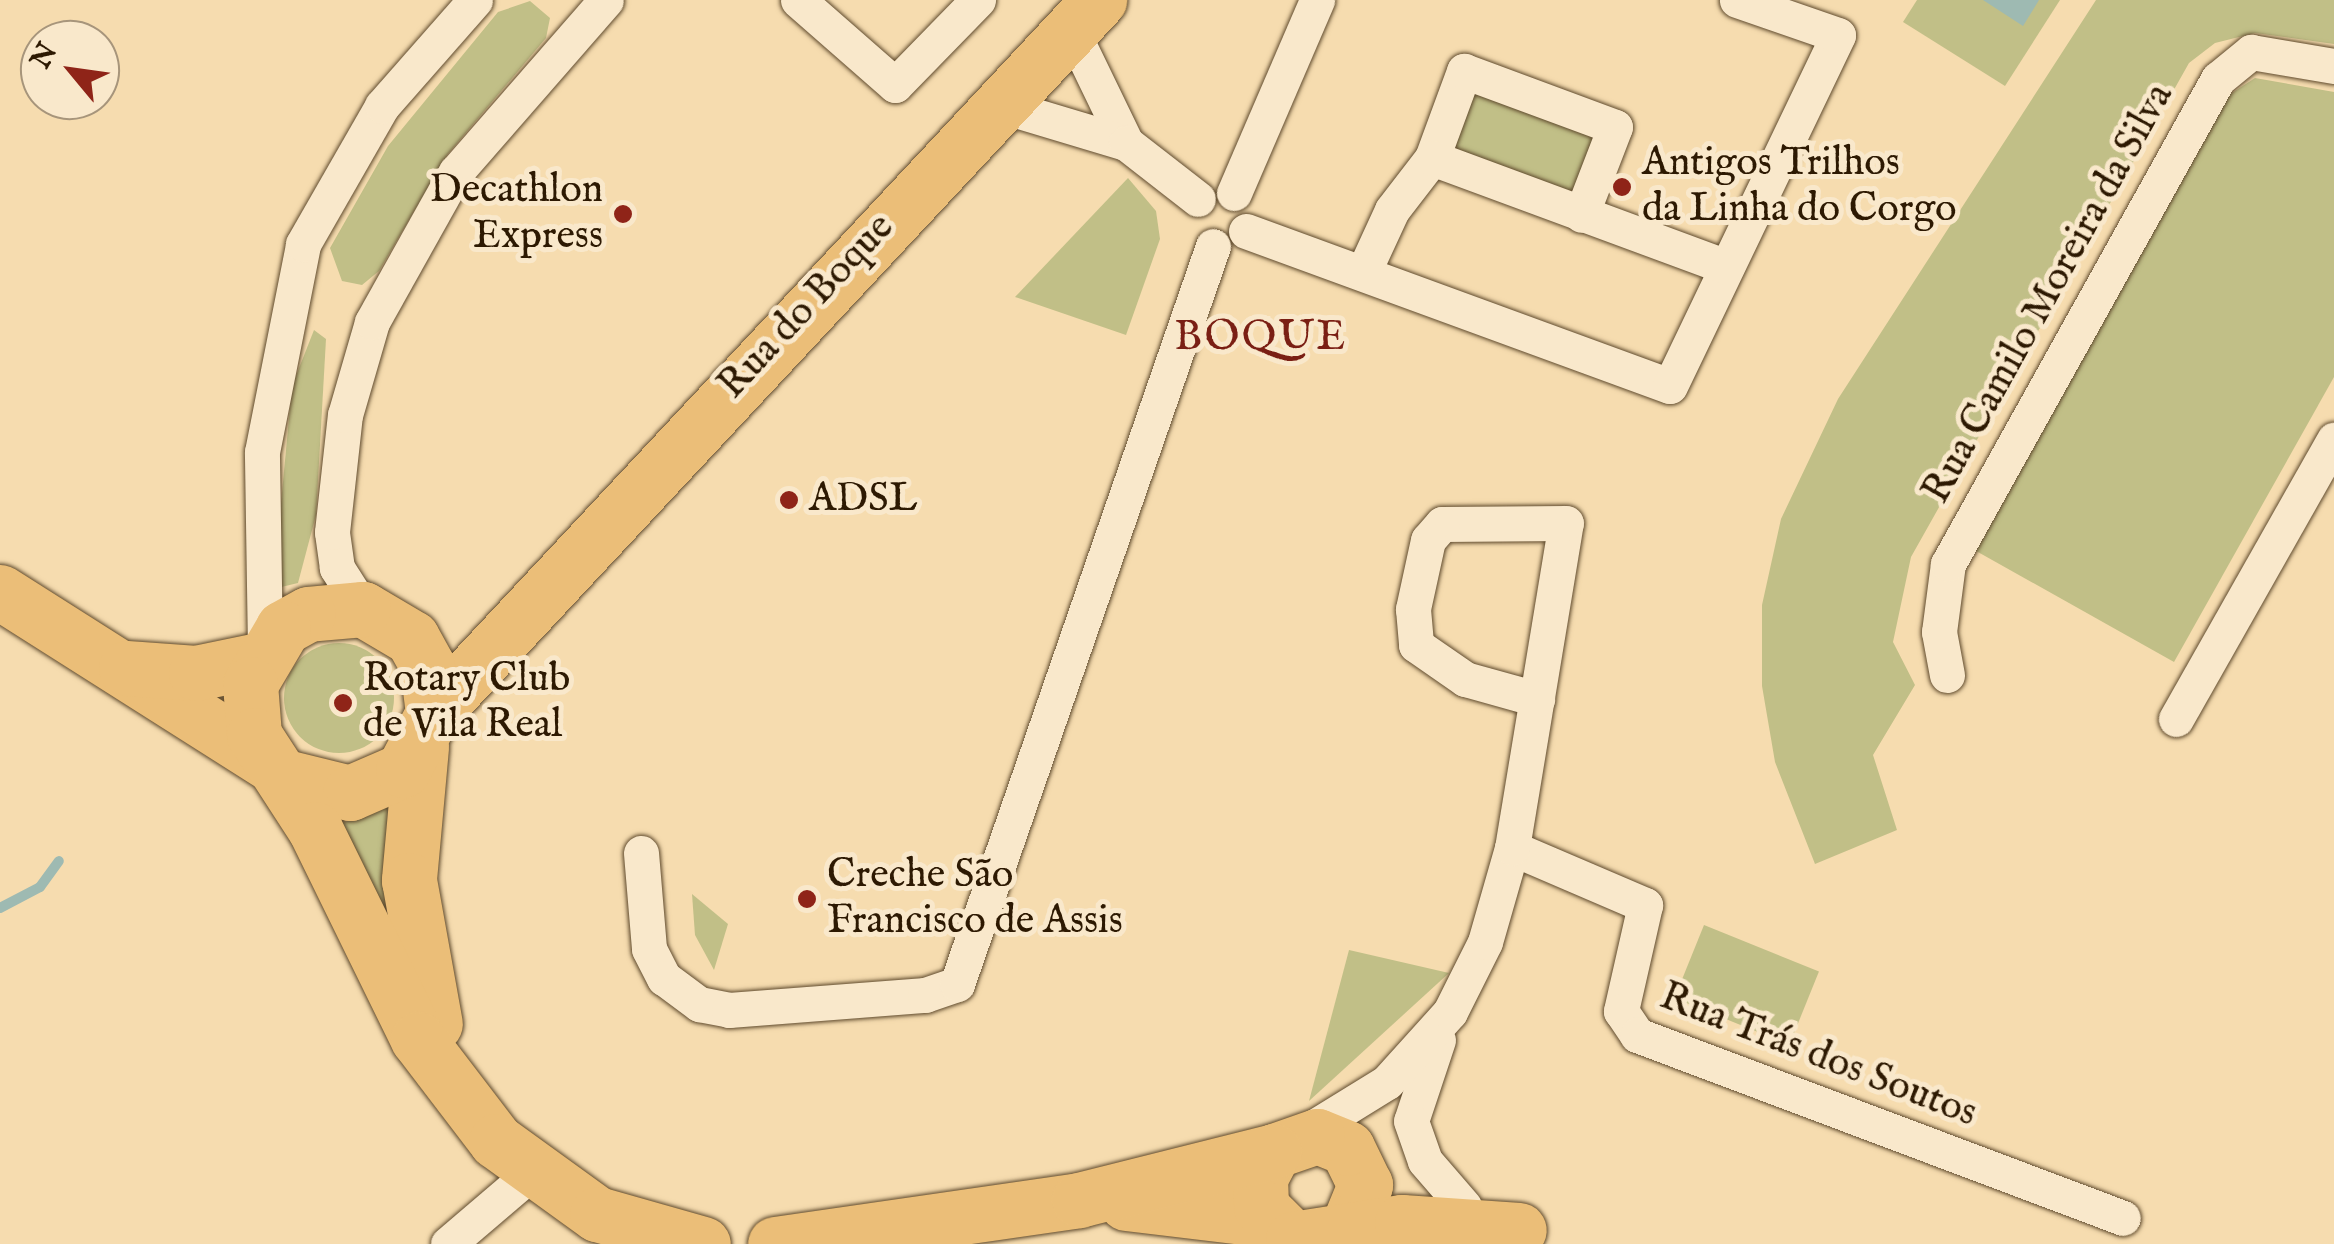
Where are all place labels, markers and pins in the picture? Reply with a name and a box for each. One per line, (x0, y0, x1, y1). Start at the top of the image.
place label: Antigos Trilhos da Linha do Corgo (1642, 140, 1957, 234)
place label: Decathlon Express (430, 167, 603, 261)
marker: Antigos Trilhos da Linha do Corgo (1611, 176, 1633, 198)
marker: Decathlon Express (612, 203, 634, 225)
place label: ADSL (809, 476, 917, 524)
marker: ADSL (778, 489, 800, 511)
place label: Rotary Club de Vila Real (363, 656, 570, 750)
marker: Rotary Club de Vila Real (332, 692, 354, 714)
place label: Creche São Francisco de Assis (827, 852, 1123, 946)
marker: Creche São Francisco de Assis (796, 888, 818, 910)

